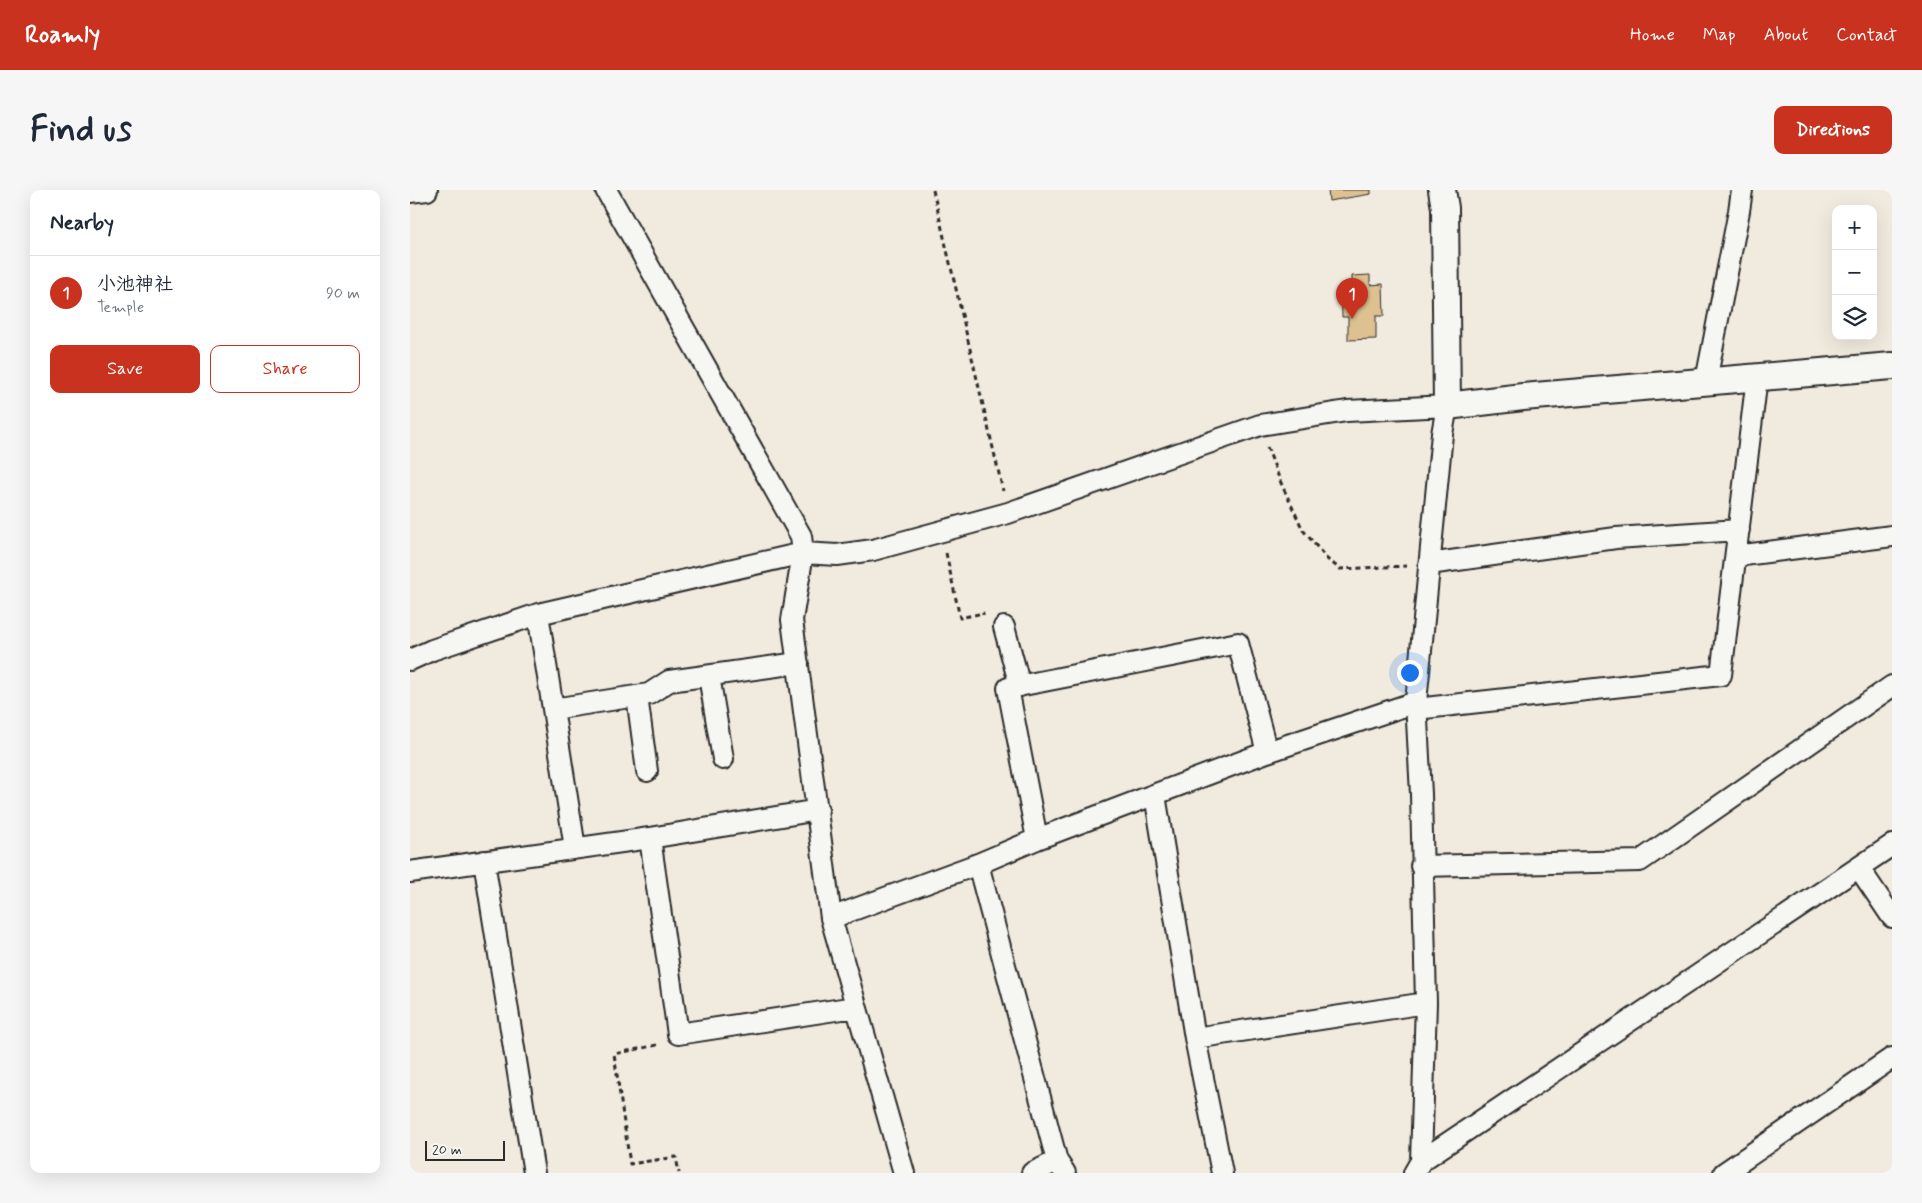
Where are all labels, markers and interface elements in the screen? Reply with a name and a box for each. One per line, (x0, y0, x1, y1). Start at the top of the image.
text: Roamly (25, 20, 100, 51)
text: Home (1630, 23, 1675, 47)
text: Map (1703, 23, 1736, 47)
text: About (1764, 23, 1808, 47)
text: Contact (1836, 23, 1897, 47)
button: Directions (1774, 106, 1892, 154)
text: Find us (30, 107, 132, 153)
map controls (1832, 205, 1877, 340)
button: + (1832, 205, 1877, 250)
text: Nearby (50, 209, 114, 237)
button: − (1832, 250, 1877, 295)
text: 小池神社 (97, 272, 173, 297)
pin: 1 (1336, 278, 1368, 319)
text: 1 (62, 283, 70, 304)
text: 90 m (326, 283, 360, 304)
button: layers (1832, 295, 1877, 340)
text: Temple (97, 297, 144, 318)
button: Save (50, 345, 200, 393)
button: Share (210, 345, 360, 393)
your location (1397, 660, 1423, 686)
scale bar (425, 1138, 505, 1161)
text: 20 m (432, 1141, 462, 1159)

